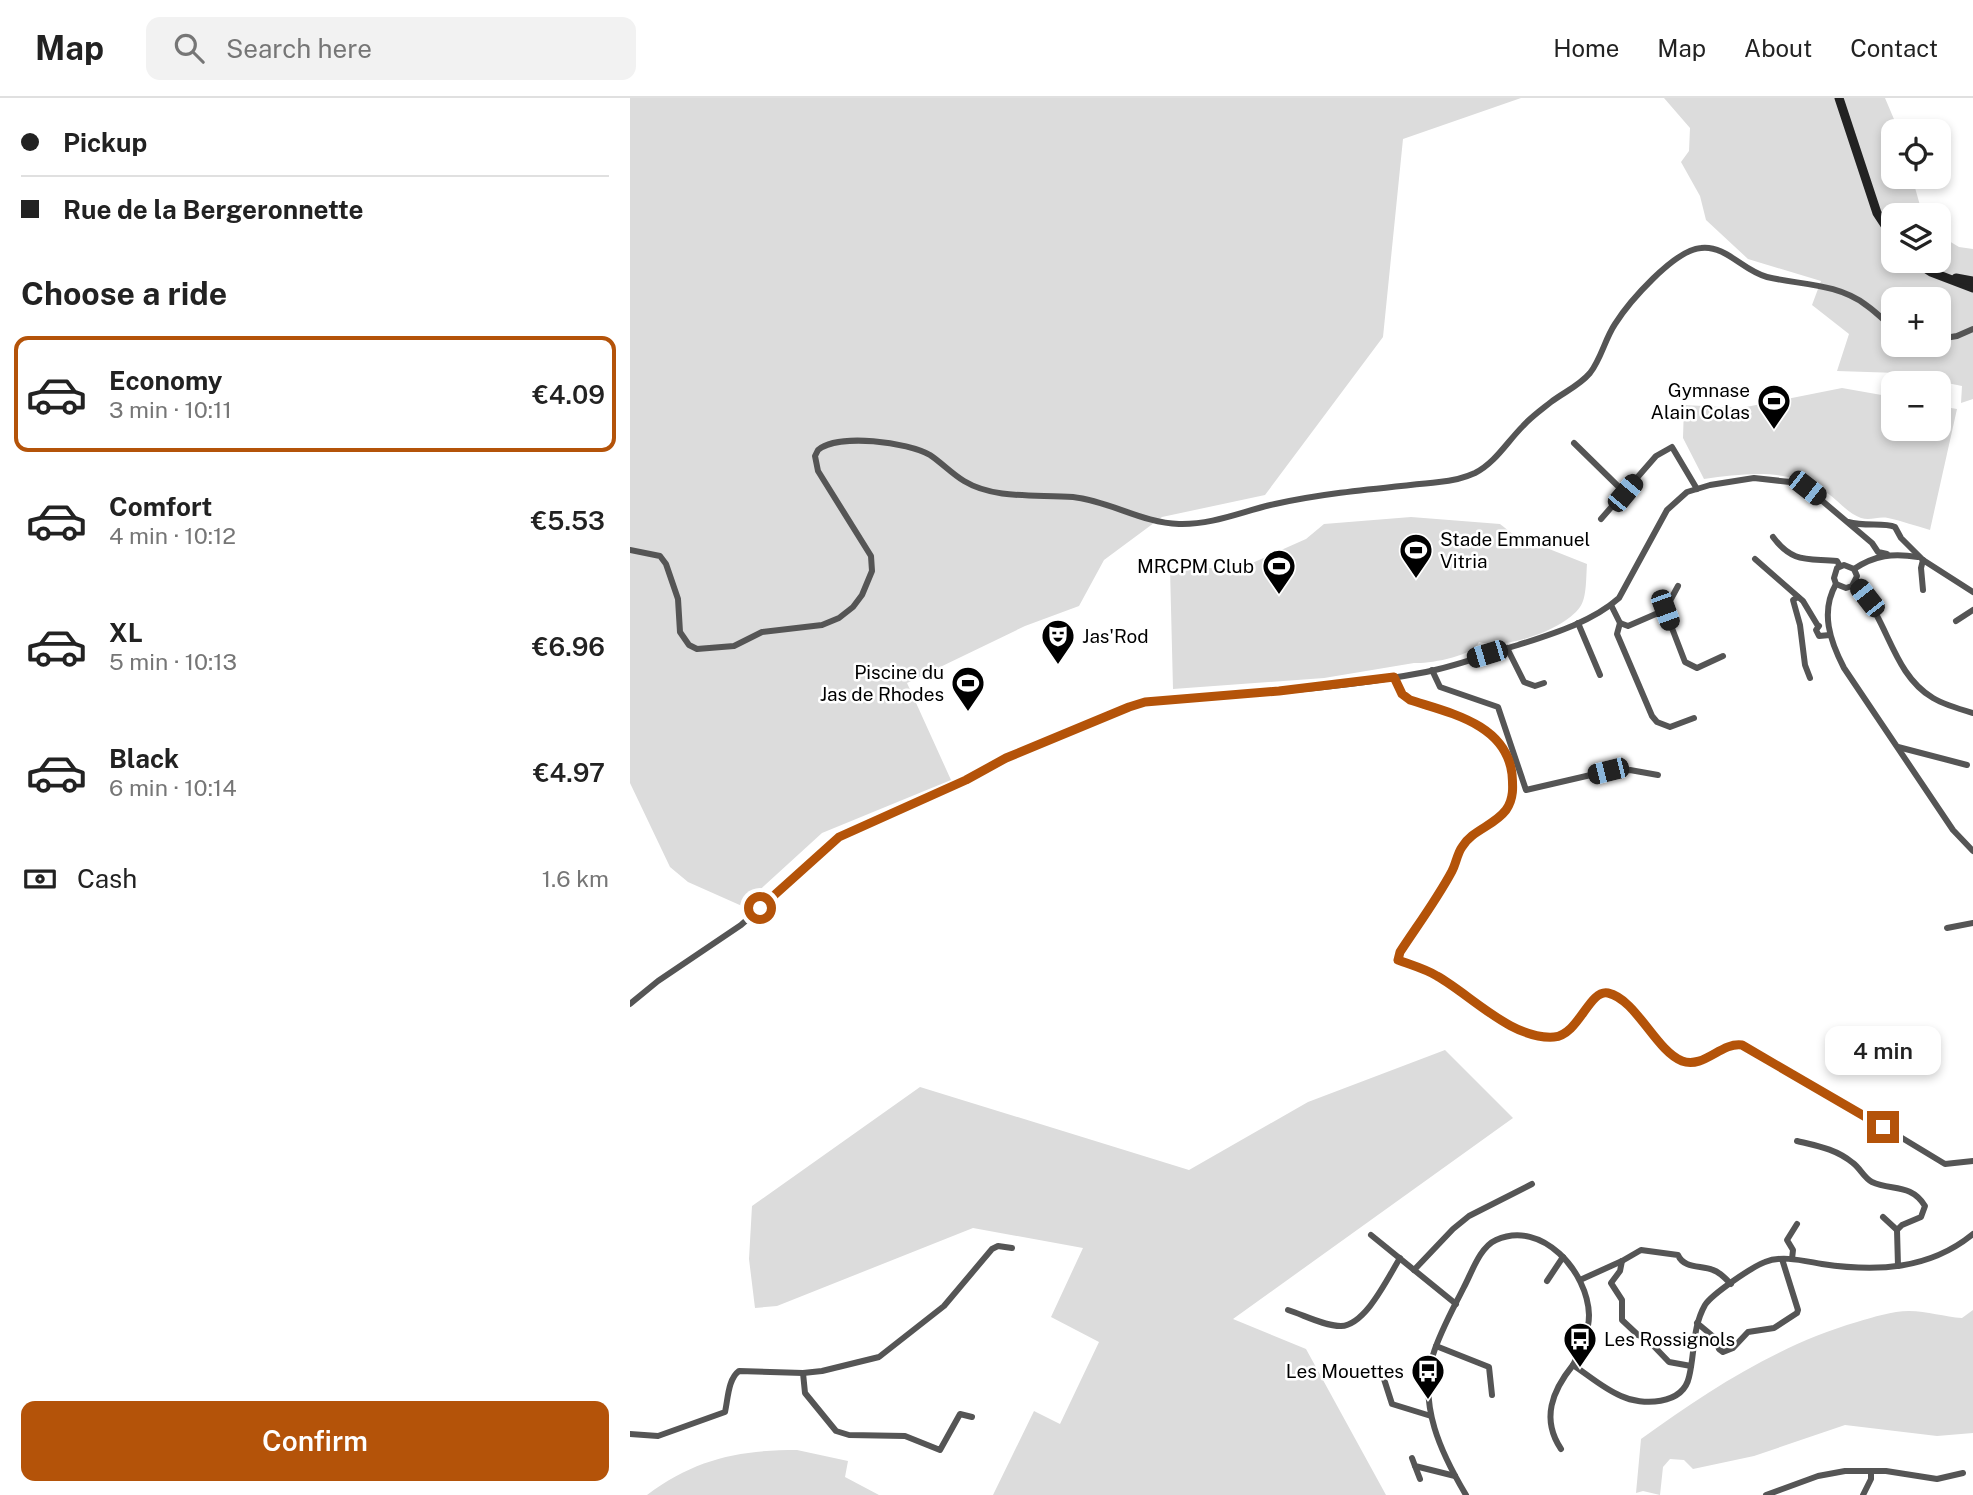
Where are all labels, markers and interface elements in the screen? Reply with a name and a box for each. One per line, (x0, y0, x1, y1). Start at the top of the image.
search box (146, 17, 636, 80)
text: Map (35, 29, 104, 67)
icon: search (170, 29, 208, 67)
text: Search here (226, 33, 372, 64)
text: Home (1553, 34, 1619, 62)
text: Map (1657, 34, 1706, 62)
text: About (1744, 34, 1812, 62)
text: Contact (1850, 34, 1938, 62)
map controls (1881, 119, 1951, 441)
button: locate (1881, 119, 1951, 189)
text: Pickup (63, 127, 147, 158)
text: Rue de la Bergeronnette (63, 194, 363, 225)
button: layers (1881, 203, 1951, 273)
text: Choose a ride (21, 275, 227, 312)
button: + (1881, 287, 1951, 357)
icon: car (25, 363, 88, 426)
text: Economy (109, 365, 222, 396)
button: − (1881, 371, 1951, 441)
text: €4.09 (532, 379, 605, 410)
place label: Gymnase Alain Colas (1650, 379, 1750, 423)
sports icon: Gymnase Alain Colas (1755, 382, 1793, 431)
text: 3 min · 10:11 (109, 396, 232, 423)
car (1784, 467, 1831, 509)
car (1604, 470, 1647, 516)
icon: car (25, 489, 88, 552)
text: Comfort (109, 491, 212, 522)
text: €5.53 (531, 505, 605, 536)
text: 4 min · 10:12 (109, 522, 236, 549)
place label: Stade Emmanuel Vitria (1440, 528, 1590, 572)
sports icon: Stade Emmanuel Vitria (1397, 531, 1435, 580)
sports icon: MRCPM Club (1260, 547, 1298, 596)
place label: MRCPM Club (1137, 555, 1254, 577)
car (1846, 575, 1889, 621)
car (1648, 587, 1683, 633)
icon: car (25, 615, 88, 678)
text: XL (109, 617, 143, 648)
theatre icon: Jas'Rod (1039, 617, 1077, 666)
place label: Jas'Rod (1082, 625, 1149, 647)
text: €6.96 (532, 631, 605, 662)
car (1464, 638, 1511, 670)
text: 5 min · 10:13 (109, 648, 237, 675)
place label: Piscine du Jas de Rhodes (820, 661, 944, 705)
sports icon: Piscine du Jas de Rhodes (949, 664, 987, 713)
icon: car (25, 741, 88, 804)
text: Black (109, 743, 179, 774)
car (1586, 756, 1631, 786)
text: €4.97 (533, 757, 605, 788)
text: 6 min · 10:14 (109, 774, 237, 801)
icon: cash (21, 860, 59, 898)
text: Cash (77, 863, 137, 894)
text: 1.6 km (542, 865, 609, 892)
route start (744, 892, 776, 924)
callout: 4 min (1825, 1026, 1941, 1074)
text: 4 min (1853, 1037, 1913, 1064)
route end (1867, 1111, 1899, 1143)
bus stop icon: Les Rossignols (1561, 1320, 1599, 1369)
place label: Les Rossignols (1604, 1328, 1735, 1350)
bus stop icon: Les Mouettes (1409, 1352, 1447, 1401)
place label: Les Mouettes (1286, 1360, 1404, 1382)
button: Confirm (21, 1401, 609, 1481)

